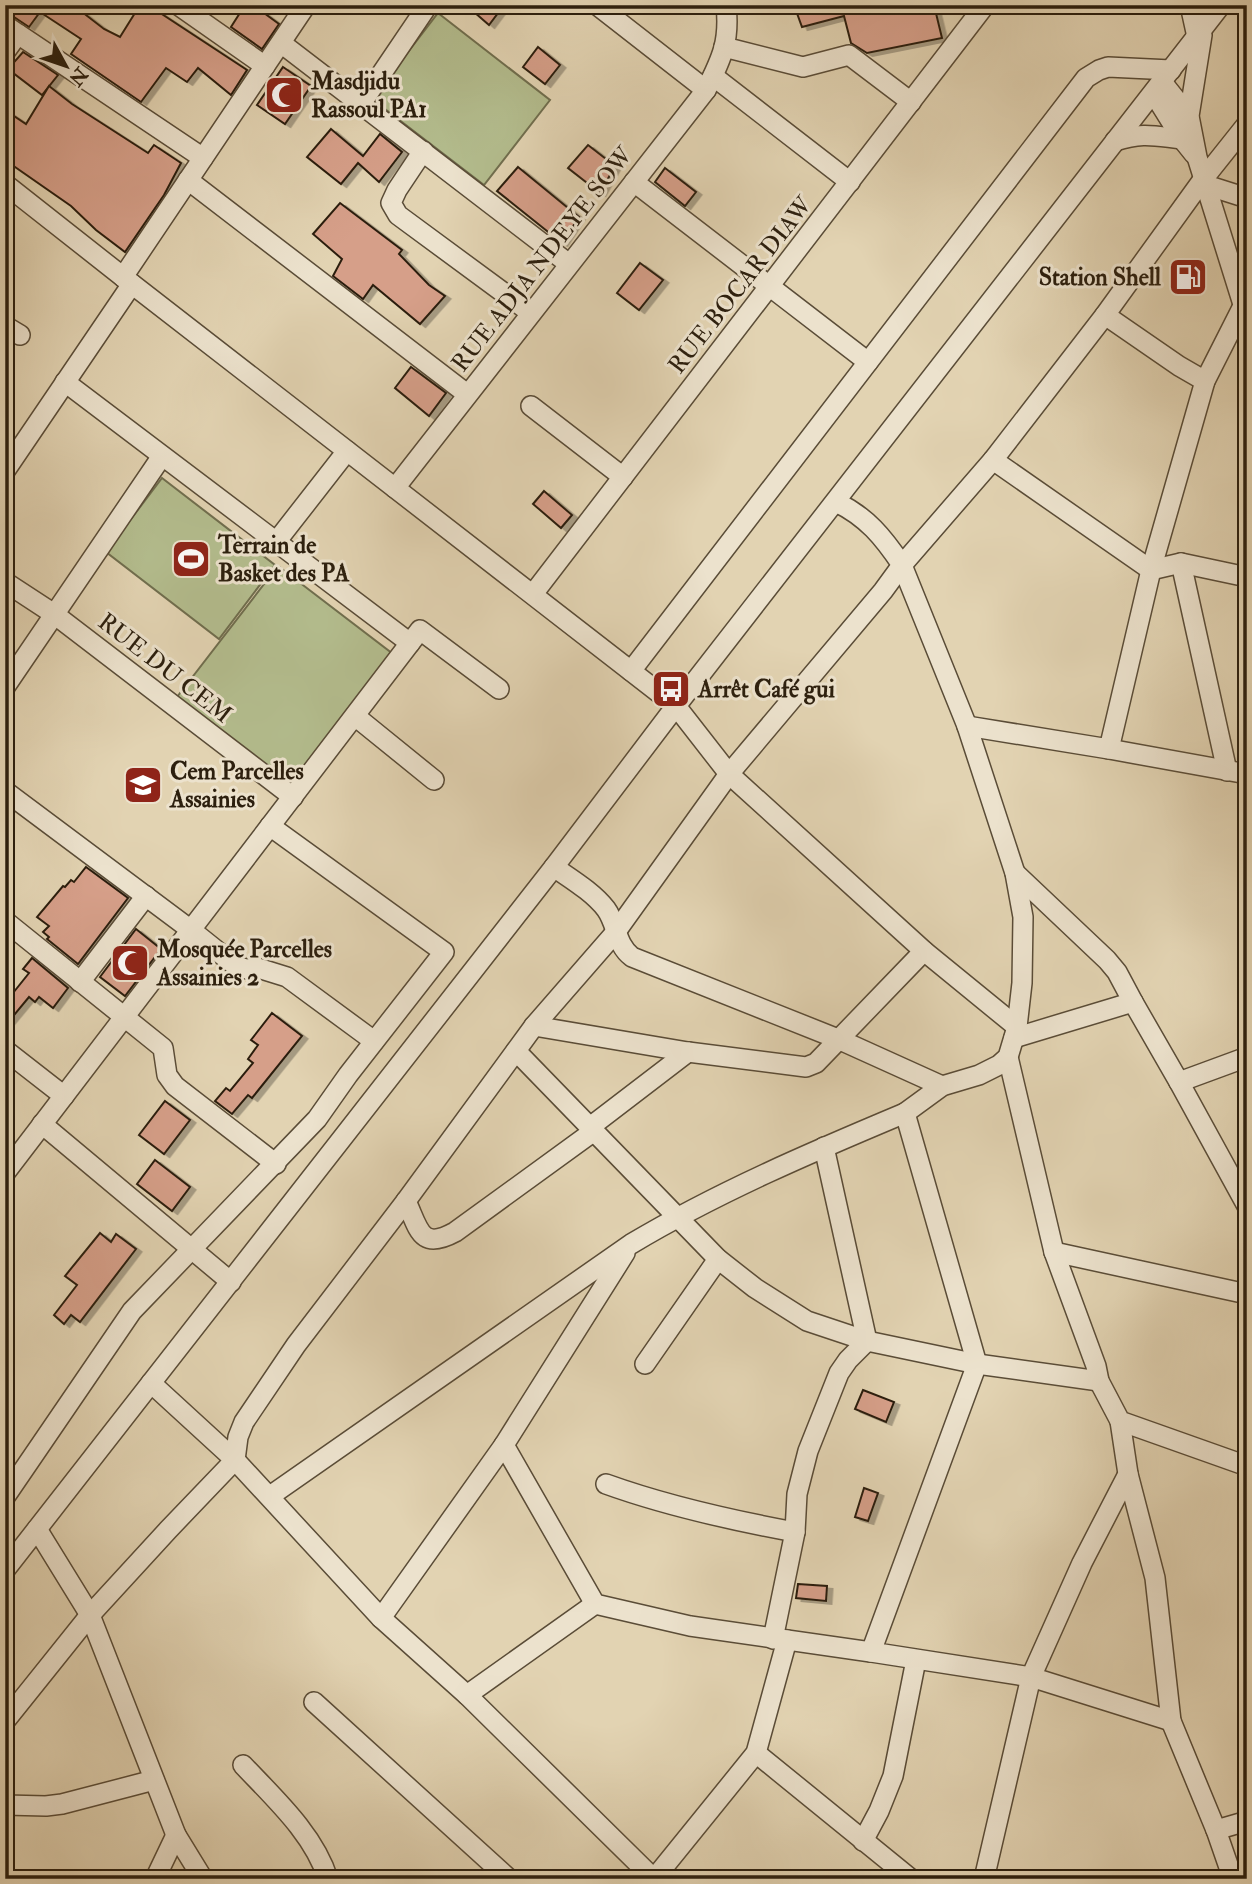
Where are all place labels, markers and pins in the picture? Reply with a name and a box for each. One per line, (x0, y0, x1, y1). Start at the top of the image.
place label: Masdjidu Rassoul PA1 (310, 66, 427, 125)
mosque icon: Masdjidu Rassoul PA1 (263, 74, 305, 116)
fuel station icon: Station Shell (1167, 256, 1209, 298)
place label: Station Shell (1039, 262, 1162, 293)
place label: Terrain de Basket des PA (217, 530, 350, 589)
sports icon: Terrain de Basket des PA (170, 538, 212, 580)
bus stop icon: Arrêt Café gui (650, 668, 692, 710)
place label: Arrêt Café gui (697, 674, 835, 705)
place label: Cem Parcelles Assainies (169, 756, 304, 815)
school or university icon: Cem Parcelles Assainies (122, 764, 164, 806)
place label: Mosquée Parcelles Assainies 2 (156, 934, 332, 993)
mosque icon: Mosquée Parcelles Assainies 2 (109, 942, 151, 984)

